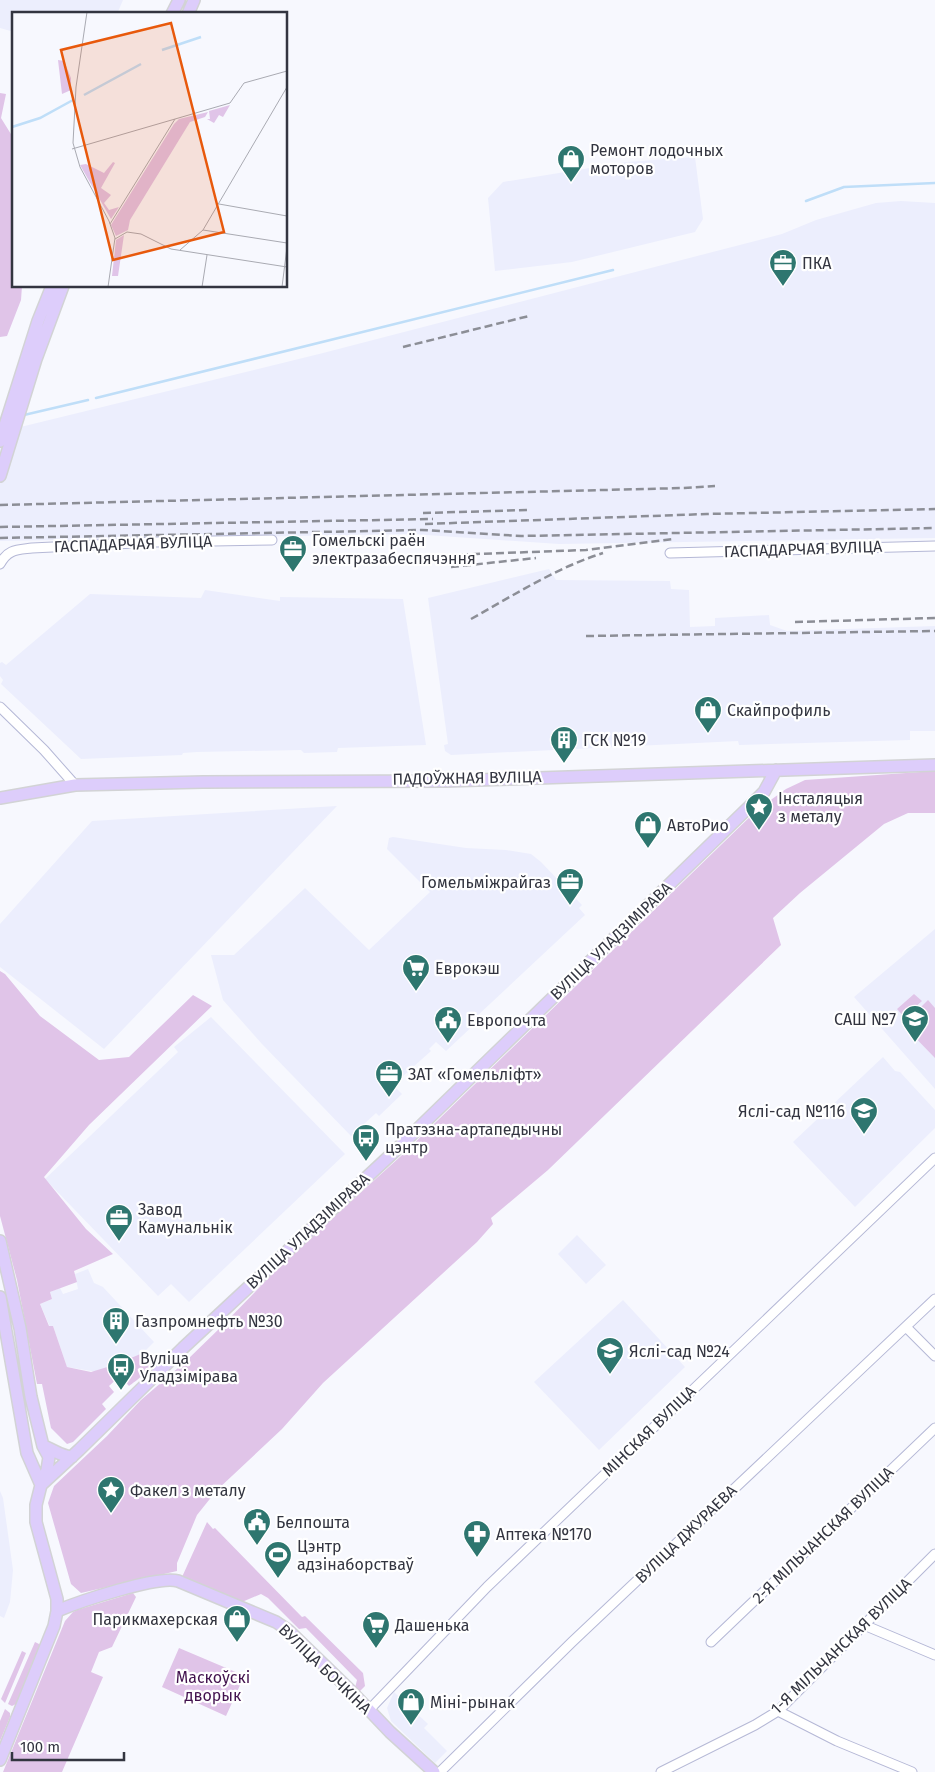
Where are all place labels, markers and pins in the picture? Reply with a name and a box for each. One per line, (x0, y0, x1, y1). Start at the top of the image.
place label: Ремонт лодочных моторов (590, 141, 723, 178)
shop icon: Ремонт лодочных моторов (556, 144, 586, 183)
office icon: ПКА (768, 248, 798, 287)
place label: ПКА (802, 254, 832, 273)
place label: Гомельскі раён электразабеспячэння (312, 531, 476, 568)
office icon: Гомельскі раён электразабеспячэння (278, 534, 308, 573)
shop icon: Скайпрофиль (693, 695, 723, 734)
place label: Скайпрофиль (727, 701, 831, 720)
building icon: ГСК №19 (549, 725, 579, 764)
place label: ГСК №19 (583, 731, 646, 750)
place label: Інсталяцыя з металу (778, 789, 863, 826)
place icon: Інсталяцыя з металу (744, 792, 774, 831)
shop icon: АвтоРио (633, 810, 663, 849)
place label: АвтоРио (667, 816, 729, 835)
office icon: Гомельміжрайгаз (555, 867, 585, 906)
place label: Гомельміжрайгаз (421, 873, 551, 892)
supermarket icon: Еврокэш (401, 953, 431, 992)
place label: Еврокэш (435, 959, 500, 978)
school or university icon: САШ №7 (900, 1004, 930, 1043)
public building icon: Европочта (433, 1005, 463, 1044)
place label: САШ №7 (834, 1010, 896, 1029)
place label: Европочта (467, 1011, 546, 1030)
office icon: ЗАТ «Гомельліфт» (374, 1059, 404, 1098)
place label: ЗАТ «Гомельліфт» (408, 1065, 542, 1084)
school or university icon: Яслі-сад №116 (849, 1096, 879, 1135)
place label: Яслі-сад №116 (738, 1102, 845, 1121)
place label: Пратэзна-артапедычны цэнтр (385, 1120, 562, 1157)
bus stop icon: Пратэзна-артапедычны цэнтр (351, 1123, 381, 1162)
place label: Завод Камунальнік (138, 1200, 233, 1237)
office icon: Завод Камунальнік (104, 1203, 134, 1242)
building icon: Газпромнефть №30 (101, 1306, 131, 1345)
place label: Газпромнефть №30 (135, 1312, 283, 1331)
school or university icon: Яслі-сад №24 (595, 1336, 625, 1375)
place label: Яслі-сад №24 (629, 1342, 730, 1361)
place label: Вуліца Уладзімірава (140, 1349, 238, 1386)
bus stop icon: Вуліца Уладзімірава (106, 1352, 136, 1391)
place icon: Факел з металу (96, 1475, 126, 1514)
place label: Факел з металу (130, 1481, 246, 1500)
public building icon: Белпошта (242, 1507, 272, 1546)
place label: Белпошта (276, 1513, 350, 1532)
pharmacy icon: Аптека №170 (462, 1519, 492, 1558)
place label: Аптека №170 (496, 1525, 592, 1544)
place label: Цэнтр адзінаборстваў (297, 1537, 414, 1574)
sports icon: Цэнтр адзінаборстваў (263, 1540, 293, 1579)
shop icon: Парикмахерская (222, 1604, 252, 1643)
place label: Парикмахерская (93, 1610, 218, 1629)
supermarket icon: Дашенька (361, 1610, 391, 1649)
place label: Дашенька (394, 1616, 469, 1635)
shop icon: Міні-рынак (396, 1687, 426, 1726)
place label: Міні-рынак (430, 1693, 516, 1712)

